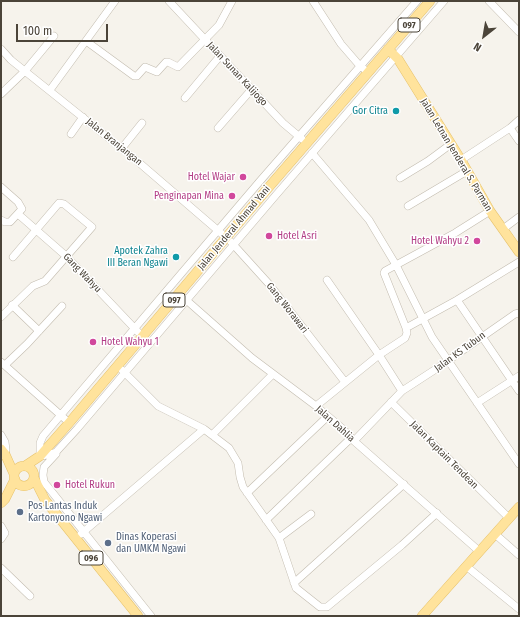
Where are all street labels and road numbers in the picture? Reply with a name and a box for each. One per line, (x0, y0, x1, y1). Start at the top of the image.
road number: 097 (398, 18, 420, 32)
street label: Jalan Sunan Kalijogo (204, 39, 270, 109)
street label: Jalan Letnan Jenderal S. Parman (418, 96, 494, 214)
street label: Jalan Branjangan (83, 116, 145, 168)
street label: Jalan Jenderal Ahmad Yani (195, 183, 273, 273)
street label: Gang Wahyu (60, 251, 104, 295)
street label: Gang Worawari (264, 280, 310, 336)
road number: 097 (163, 293, 185, 307)
street label: Jalan KS Tubun (432, 329, 488, 375)
street label: Jalan Dahlia (313, 403, 357, 445)
street label: Jalan Kaptain Tendean (408, 419, 480, 491)
road number: 096 (79, 551, 103, 565)

